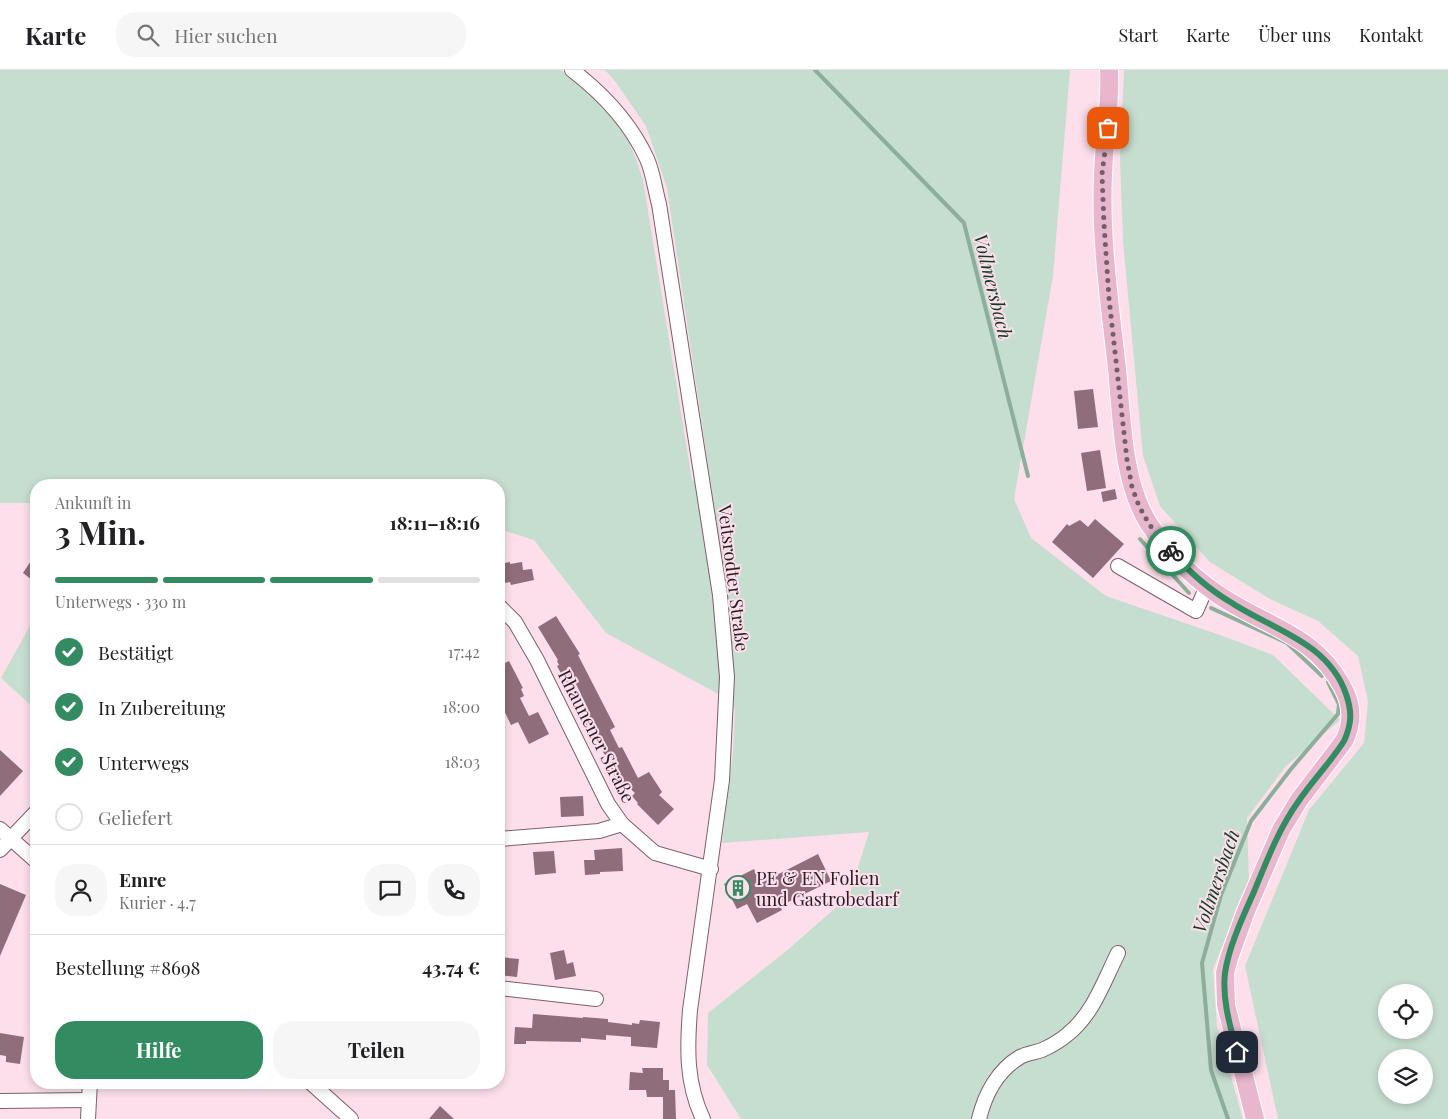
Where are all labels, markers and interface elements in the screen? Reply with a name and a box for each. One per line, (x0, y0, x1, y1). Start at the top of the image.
search box (116, 12, 466, 57)
text: Karte (25, 19, 86, 51)
icon: search (134, 21, 162, 49)
text: Hier suchen (174, 22, 277, 48)
text: Start (1118, 23, 1158, 47)
text: Karte (1186, 23, 1230, 47)
text: Über uns (1258, 23, 1331, 47)
text: Kontakt (1359, 23, 1423, 47)
pin (1087, 107, 1129, 149)
icon: bag (1094, 114, 1122, 142)
water label: Vollmersbach (968, 231, 1020, 341)
text: Ankunft in (55, 492, 131, 513)
street label: Veitsrodter Straße (713, 502, 755, 653)
text: 18:11–18:16 (389, 509, 480, 535)
text: 3 Min. (55, 510, 146, 553)
courier (1146, 526, 1196, 576)
icon: bike (1157, 537, 1185, 565)
text: Unterwegs · 330 m (55, 591, 186, 612)
icon: check (55, 638, 83, 666)
text: Bestätigt (98, 639, 173, 665)
text: 17:42 (448, 641, 480, 662)
street label: Rhaunener Straße (553, 665, 641, 807)
icon: check (55, 693, 83, 721)
text: In Zubereitung (98, 694, 225, 720)
text: 18:00 (442, 696, 480, 717)
icon: check (55, 748, 83, 776)
text: Unterwegs (98, 749, 189, 775)
text: 18:03 (445, 751, 480, 772)
text: Geliefert (98, 804, 172, 830)
water label: Vollmersbach (1185, 826, 1245, 936)
button: person (55, 864, 107, 916)
button: chat (364, 864, 416, 916)
button: phone (428, 864, 480, 916)
text: Emre (119, 866, 166, 892)
place label: PE & EN Folien und Gastrobedarf (756, 866, 900, 911)
building icon: PE & EN Folien und Gastrobedarf (725, 875, 751, 901)
text: Kurier · 4.7 (119, 892, 196, 913)
text: Bestellung #8698 (55, 954, 200, 980)
text: 43.74 € (422, 954, 480, 980)
map controls (1378, 984, 1433, 1104)
button: locate (1378, 984, 1433, 1039)
button: Hilfe (55, 1021, 263, 1079)
button: Teilen (273, 1021, 480, 1079)
pin (1216, 1031, 1258, 1073)
icon: home (1223, 1038, 1251, 1066)
button: layers (1378, 1049, 1433, 1104)

